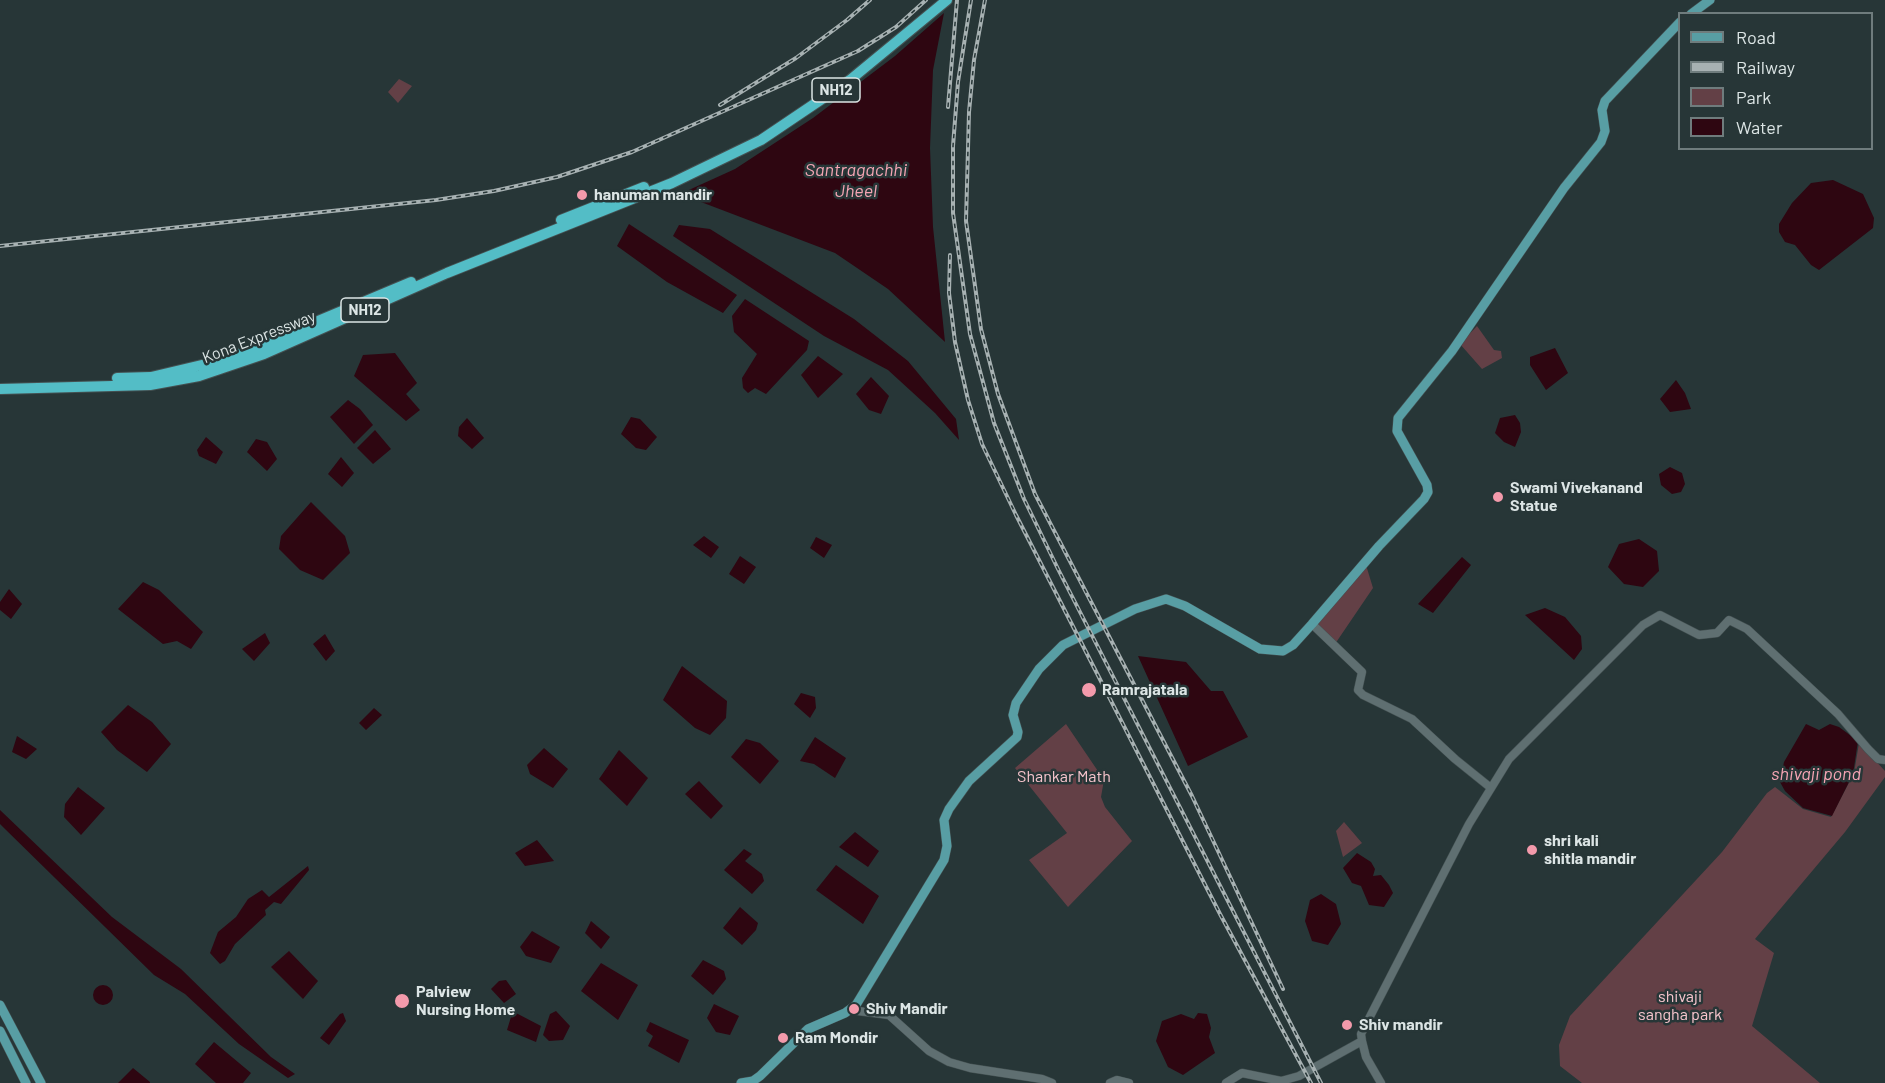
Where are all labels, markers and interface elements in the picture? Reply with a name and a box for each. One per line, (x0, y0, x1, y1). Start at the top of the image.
legend (1678, 12, 1873, 150)
text: Road (1736, 26, 1776, 48)
text: Railway (1736, 56, 1795, 78)
road number: NH12 (812, 78, 860, 102)
text: Park (1736, 86, 1771, 108)
text: Water (1736, 116, 1783, 138)
water label: Santragachhi Jheel (805, 159, 907, 201)
place label: hanuman mandir (594, 185, 712, 205)
marker: hanuman mandir (575, 188, 589, 202)
road number: NH12 (341, 298, 389, 322)
street label: Kona Expressway (200, 307, 318, 367)
place label: Swami Vivekanand Statue (1510, 478, 1643, 516)
marker: Swami Vivekanand Statue (1491, 490, 1505, 504)
place label: Ramrajatala (1102, 680, 1187, 700)
marker: Ramrajatala (1080, 681, 1098, 699)
water label: shivaji pond (1771, 763, 1861, 785)
park label: Shankar Math (1017, 767, 1111, 787)
place label: shri kali shitla mandir (1544, 831, 1636, 869)
marker: shri kali shitla mandir (1525, 843, 1539, 857)
place label: Palview Nursing Home (416, 982, 515, 1020)
park label: shivaji sangha park (1638, 987, 1722, 1025)
marker: Palview Nursing Home (393, 992, 411, 1010)
place label: Shiv Mandir (866, 999, 948, 1019)
marker: Shiv Mandir (847, 1002, 861, 1016)
place label: Shiv mandir (1359, 1015, 1443, 1035)
marker: Shiv mandir (1340, 1018, 1354, 1032)
place label: Ram Mondir (795, 1028, 878, 1048)
marker: Ram Mondir (776, 1031, 790, 1045)

